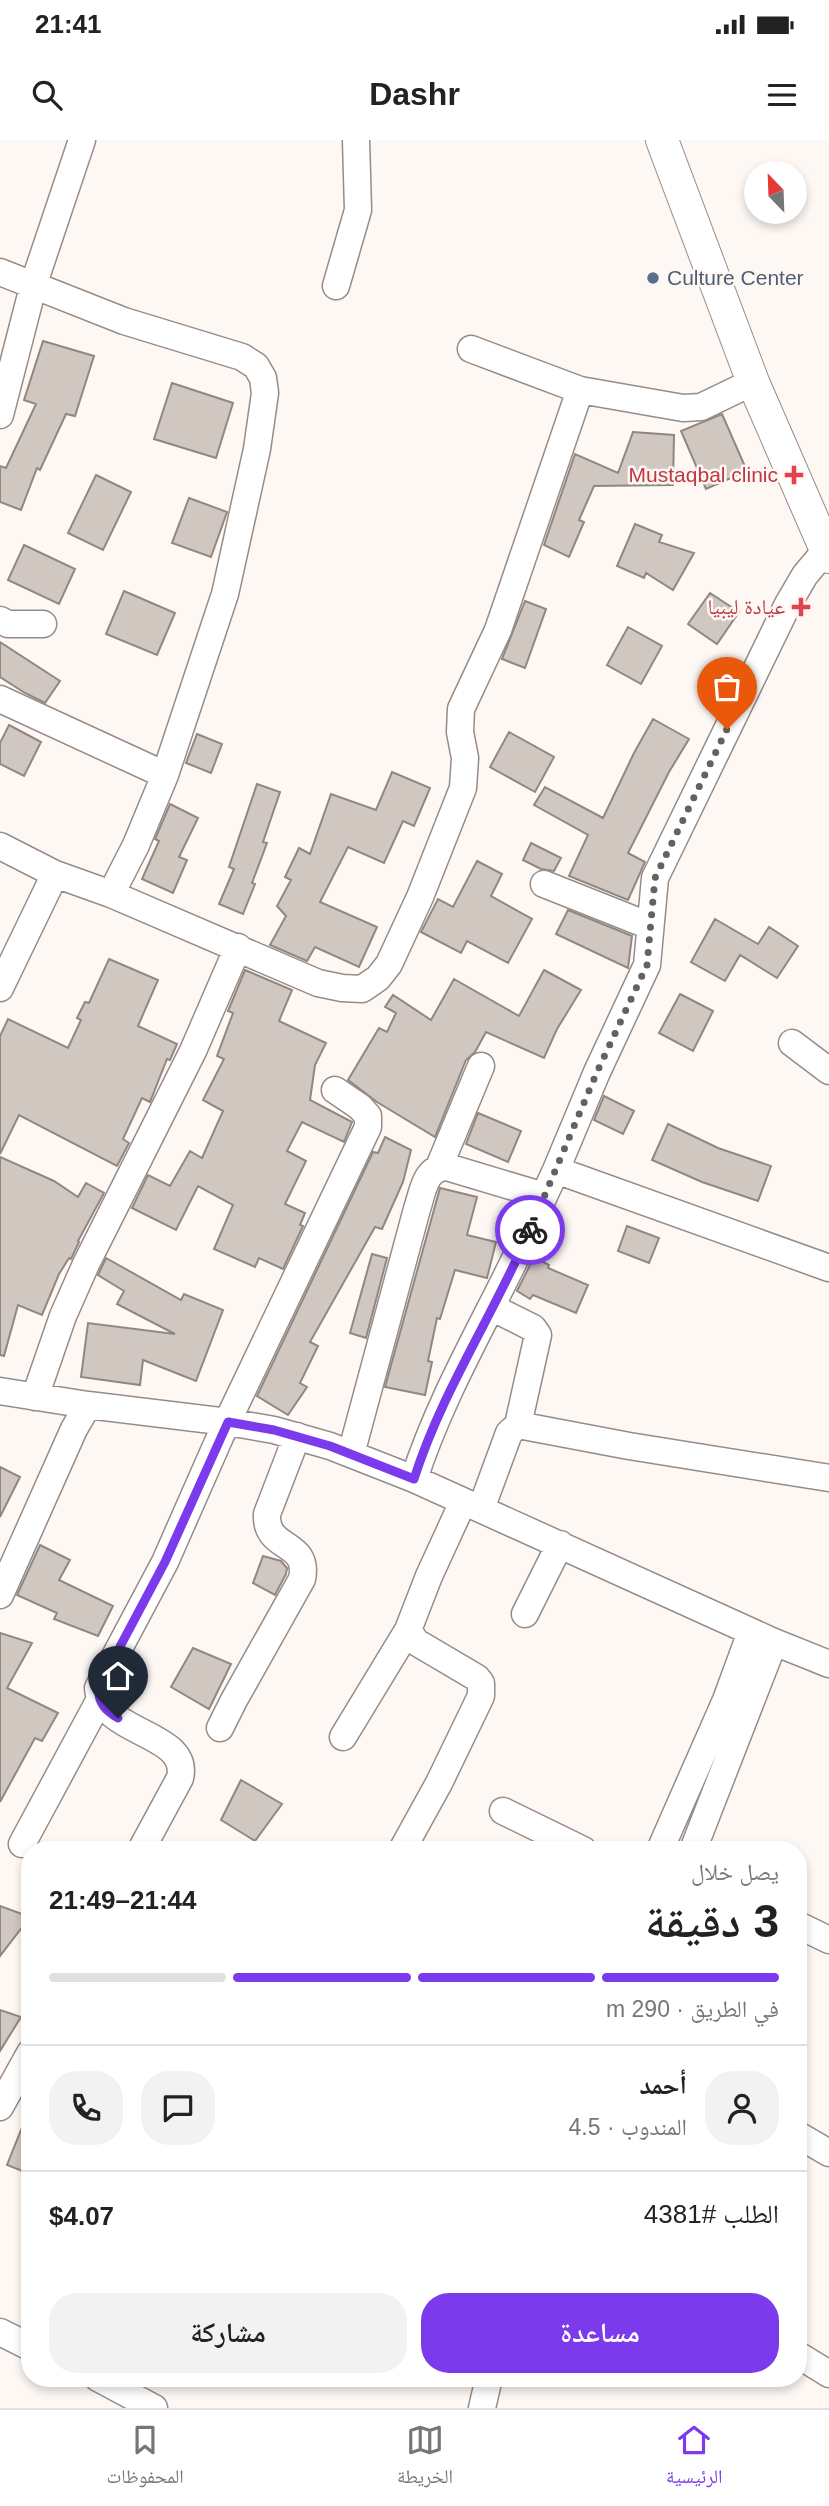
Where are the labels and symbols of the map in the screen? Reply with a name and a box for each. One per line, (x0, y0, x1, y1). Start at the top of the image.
north arrow (744, 161, 807, 224)
place label: Culture Center (667, 266, 804, 289)
marker: Culture Center (645, 270, 661, 286)
place label: Mustaqbal clinic (629, 463, 778, 486)
marker: Mustaqbal clinic (784, 465, 804, 485)
place label: عيادة ليبيا (707, 595, 785, 619)
marker: عيادة ليبيا (791, 597, 811, 617)
pin (697, 657, 757, 729)
courier (495, 1195, 565, 1265)
pin (88, 1646, 148, 1718)

